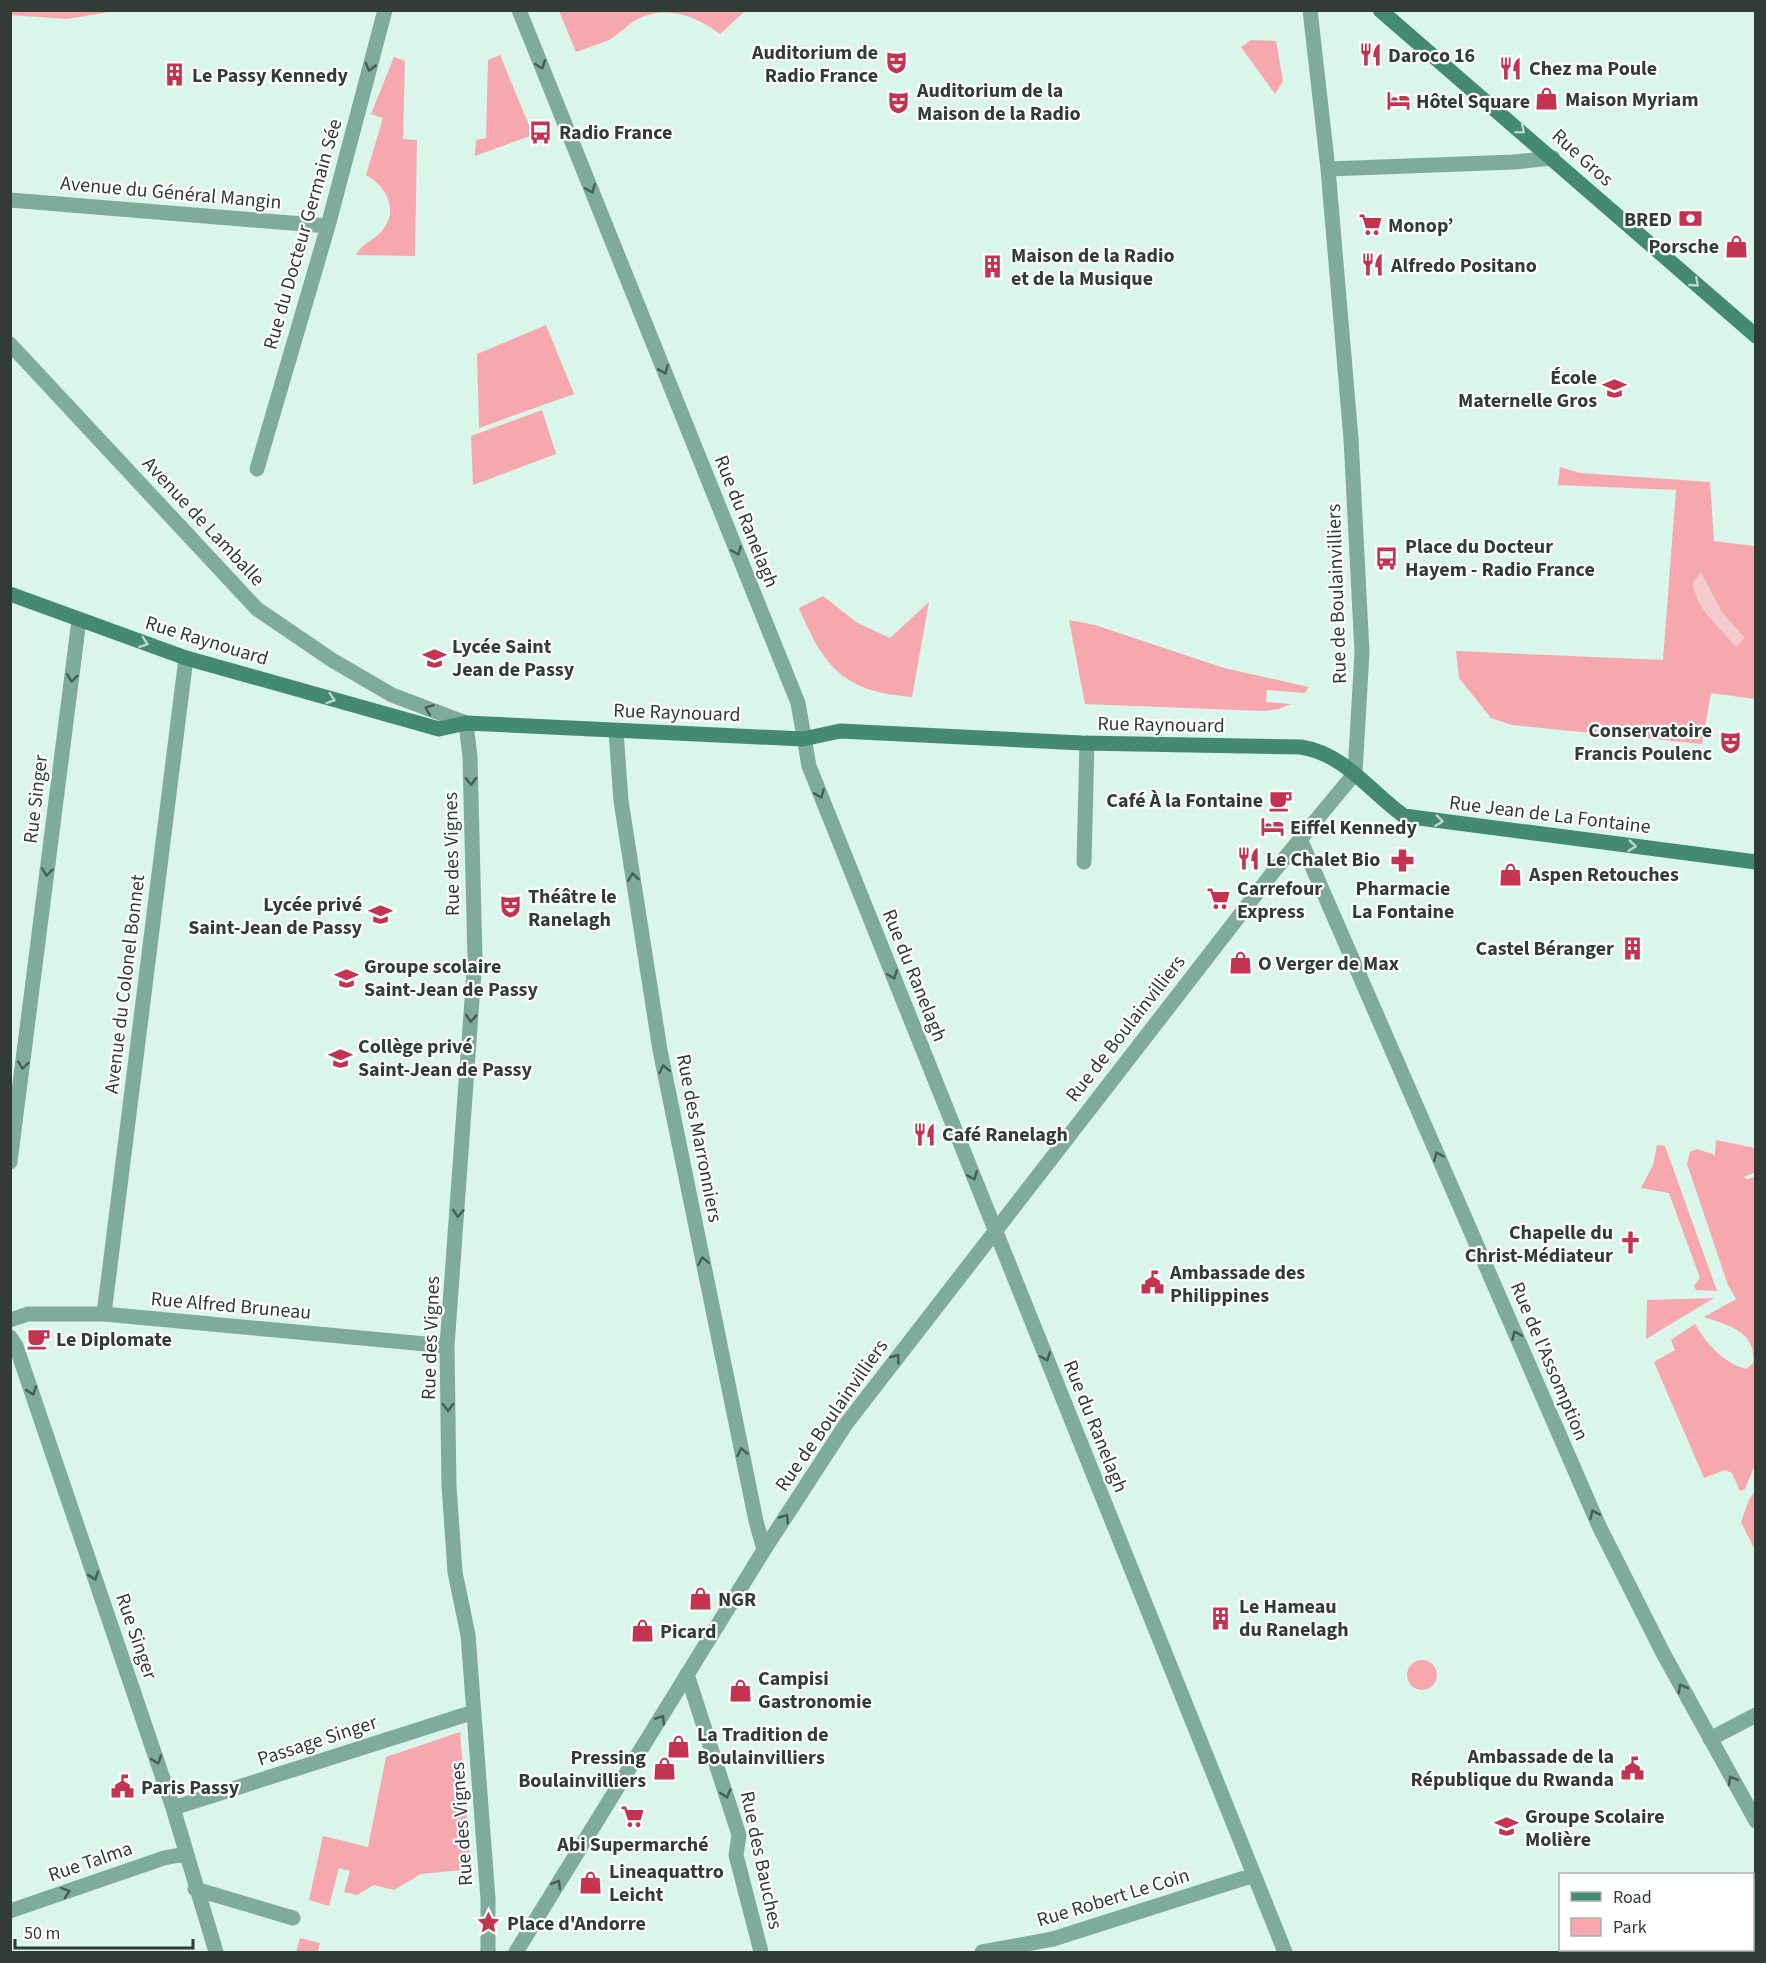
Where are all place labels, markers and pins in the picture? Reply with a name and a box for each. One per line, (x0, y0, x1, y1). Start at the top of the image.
place label: Auditorium de Radio France (751, 39, 878, 90)
restaurant icon: Daroco 16 (1357, 42, 1383, 68)
place label: Daroco 16 (1388, 42, 1475, 70)
theatre icon: Auditorium de Radio France (883, 50, 909, 76)
restaurant icon: Chez ma Poule (1498, 55, 1524, 81)
place label: Chez ma Poule (1529, 55, 1657, 83)
building icon: Le Passy Kennedy (161, 62, 187, 88)
place label: Le Passy Kennedy (192, 62, 348, 90)
place label: Auditorium de la Maison de la Radio (916, 77, 1081, 128)
shop icon: Maison Myriam (1534, 86, 1560, 112)
place label: Maison Myriam (1565, 86, 1699, 114)
hotel icon: Hôtel Square (1385, 88, 1411, 114)
place label: Hôtel Square (1416, 88, 1530, 116)
theatre icon: Auditorium de la Maison de la Radio (886, 89, 912, 115)
bus stop icon: Radio France (528, 119, 554, 145)
place label: Radio France (559, 119, 672, 147)
place label: BRED (1624, 206, 1672, 234)
bank icon: BRED (1677, 206, 1703, 232)
supermarket icon: Monop’ (1357, 212, 1383, 238)
place label: Monop’ (1388, 212, 1454, 240)
place label: Porsche (1649, 233, 1719, 261)
shop icon: Porsche (1724, 233, 1750, 259)
place label: Maison de la Radio et de la Musique (1011, 242, 1175, 293)
restaurant icon: Alfredo Positano (1360, 252, 1386, 278)
place label: Alfredo Positano (1390, 252, 1537, 280)
building icon: Maison de la Radio et de la Musique (980, 253, 1006, 279)
place label: École Maternelle Gros (1458, 364, 1597, 415)
school or university icon: École Maternelle Gros (1602, 375, 1628, 401)
place label: Place du Docteur Hayem - Radio France (1405, 533, 1595, 584)
bus stop icon: Place du Docteur Hayem - Radio France (1374, 545, 1400, 571)
place label: Lycée Saint Jean de Passy (452, 633, 575, 684)
school or university icon: Lycée Saint Jean de Passy (421, 645, 447, 671)
place label: Conservatoire Francis Poulenc (1574, 717, 1712, 768)
theatre icon: Conservatoire Francis Poulenc (1717, 729, 1743, 755)
place label: Café À la Fontaine (1106, 787, 1263, 815)
cafe icon: Café À la Fontaine (1268, 787, 1294, 813)
hotel icon: Eiffel Kennedy (1259, 814, 1285, 840)
place label: Eiffel Kennedy (1290, 814, 1418, 842)
restaurant icon: Le Chalet Bio (1235, 846, 1261, 872)
place label: Le Chalet Bio (1266, 846, 1380, 874)
pharmacy icon: Pharmacie La Fontaine (1390, 848, 1416, 874)
shop icon: Aspen Retouches (1498, 861, 1524, 887)
place label: Aspen Retouches (1528, 861, 1679, 889)
place label: Carrefour Express (1237, 875, 1322, 926)
place label: Pharmacie La Fontaine (1352, 875, 1454, 926)
place label: Théâtre le Ranelagh (528, 883, 617, 934)
supermarket icon: Carrefour Express (1206, 886, 1232, 912)
place label: Lycée privé Saint-Jean de Passy (188, 891, 363, 942)
theatre icon: Théâtre le Ranelagh (497, 894, 523, 920)
school or university icon: Lycée privé Saint-Jean de Passy (367, 902, 393, 928)
place label: Castel Béranger (1476, 935, 1614, 963)
building icon: Castel Béranger (1619, 935, 1645, 961)
shop icon: O Verger de Max (1227, 950, 1253, 976)
place label: O Verger de Max (1258, 950, 1399, 978)
place label: Groupe scolaire Saint-Jean de Passy (364, 953, 538, 1004)
school or university icon: Groupe scolaire Saint-Jean de Passy (333, 965, 359, 991)
place label: Collège privé Saint-Jean de Passy (358, 1033, 532, 1084)
school or university icon: Collège privé Saint-Jean de Passy (327, 1045, 353, 1071)
restaurant icon: Café Ranelagh (911, 1121, 937, 1147)
place label: Café Ranelagh (942, 1121, 1068, 1149)
place label: Chapelle du Christ-Médiateur (1465, 1219, 1613, 1270)
church icon: Chapelle du Christ-Médiateur (1618, 1230, 1644, 1256)
place label: Ambassade des Philippines (1169, 1259, 1305, 1310)
public building icon: Ambassade des Philippines (1139, 1270, 1165, 1296)
cafe icon: Le Diplomate (25, 1326, 51, 1352)
place label: Le Diplomate (56, 1326, 172, 1354)
shop icon: NGR (687, 1586, 713, 1612)
place label: NGR (718, 1586, 756, 1614)
place label: Le Hameau du Ranelagh (1239, 1593, 1349, 1644)
building icon: Le Hameau du Ranelagh (1208, 1605, 1234, 1631)
shop icon: Picard (629, 1618, 655, 1644)
place label: Picard (660, 1618, 716, 1646)
place label: Campisi Gastronomie (758, 1665, 872, 1716)
shop icon: Campisi Gastronomie (727, 1677, 753, 1703)
place label: La Tradition de Boulainvilliers (697, 1721, 829, 1772)
shop icon: La Tradition de Boulainvilliers (666, 1733, 692, 1759)
place label: Ambassade de la République du Rwanda (1411, 1743, 1614, 1794)
place label: Pressing Boulainvilliers (518, 1744, 646, 1795)
public building icon: Ambassade de la République du Rwanda (1619, 1755, 1645, 1781)
shop icon: Pressing Boulainvilliers (651, 1756, 677, 1782)
public building icon: Paris Passy (110, 1774, 136, 1800)
place label: Paris Passy (141, 1774, 240, 1802)
supermarket icon: Abi Supermarché (620, 1803, 646, 1829)
place label: Groupe Scolaire Molière (1525, 1803, 1665, 1854)
school or university icon: Groupe Scolaire Molière (1494, 1814, 1520, 1840)
place label: Abi Supermarché (556, 1831, 709, 1859)
place label: Lineaquattro Leicht (609, 1858, 724, 1909)
shop icon: Lineaquattro Leicht (578, 1870, 604, 1896)
place icon: Place d'Andorre (476, 1910, 502, 1936)
place label: Place d'Andorre (507, 1910, 646, 1938)

